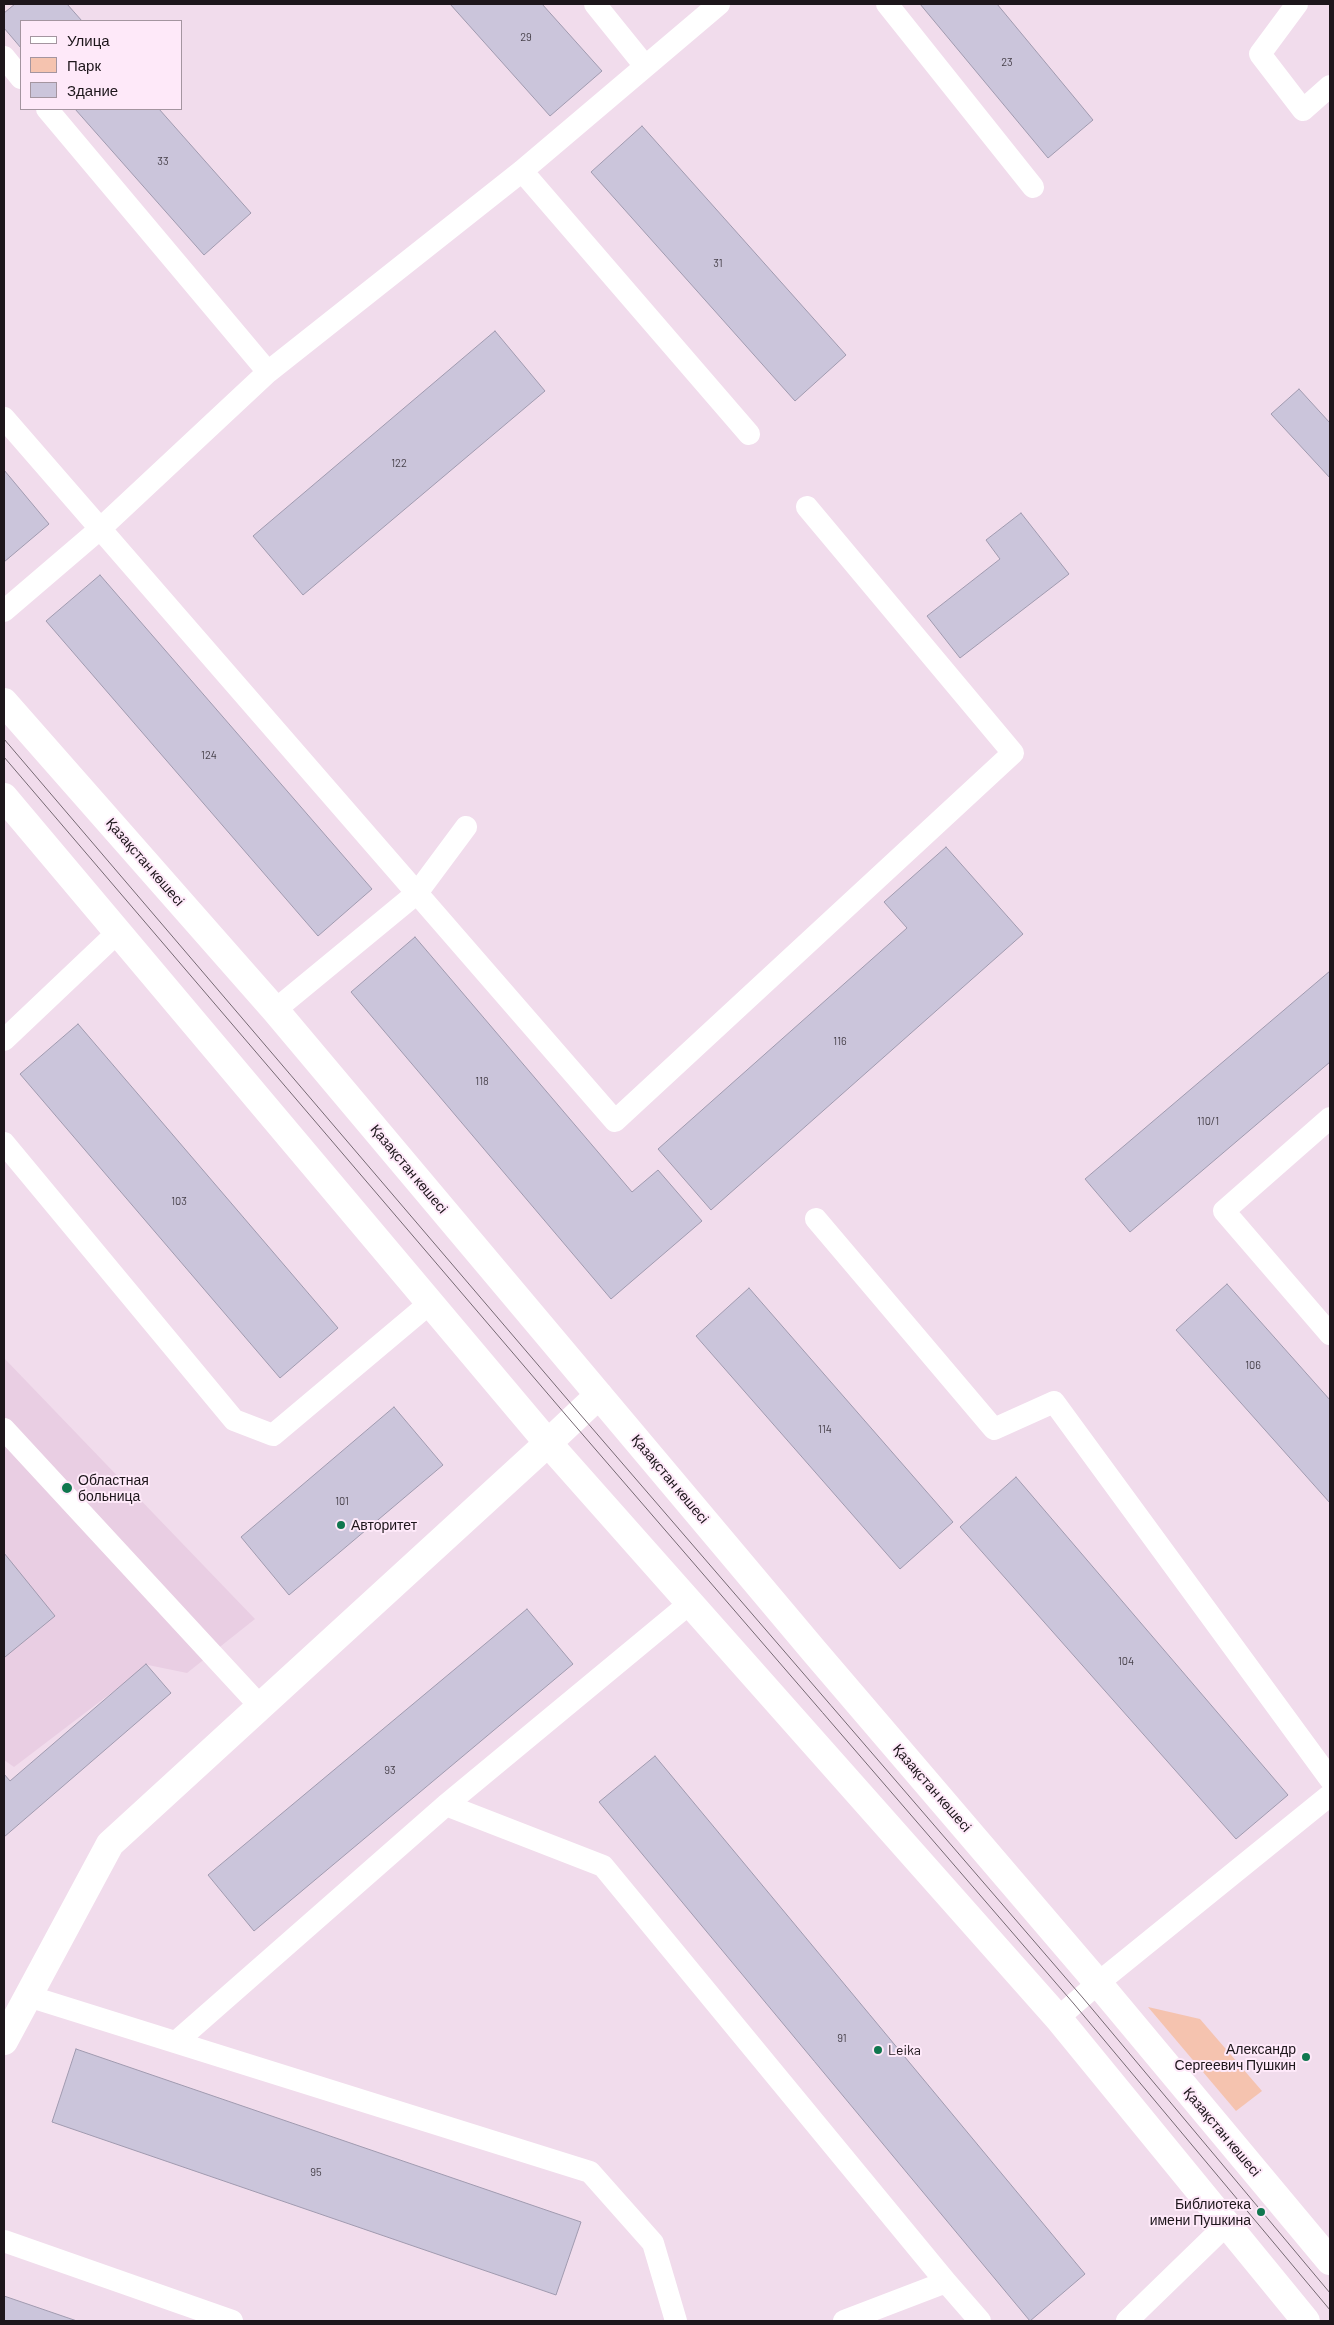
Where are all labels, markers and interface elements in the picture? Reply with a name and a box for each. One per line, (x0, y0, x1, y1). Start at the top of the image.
legend (20, 20, 182, 110)
house number: 29 (520, 30, 532, 44)
text: Улица (67, 31, 110, 49)
house number: 23 (1001, 55, 1013, 69)
text: Парк (67, 56, 101, 74)
text: Здание (67, 81, 118, 99)
house number: 33 (157, 154, 169, 168)
house number: 31 (713, 256, 723, 270)
house number: 122 (391, 456, 407, 470)
house number: 124 (201, 748, 217, 762)
street label: Қазақстан көшесі (102, 815, 188, 909)
house number: 116 (833, 1034, 847, 1048)
house number: 118 (475, 1074, 489, 1088)
house number: 110/1 (1197, 1114, 1219, 1128)
street label: Қазақстан көшесі (367, 1121, 451, 1217)
house number: 103 (171, 1194, 187, 1208)
house number: 106 (1245, 1358, 1261, 1372)
house number: 114 (818, 1422, 832, 1436)
street label: Қазақстан көшесі (628, 1431, 712, 1527)
place label: Областная больница (78, 1472, 149, 1504)
marker: Областная больница (60, 1481, 74, 1495)
house number: 101 (335, 1494, 349, 1508)
place label: Авторитет (351, 1517, 417, 1533)
marker: Авторитет (335, 1519, 347, 1531)
house number: 104 (1118, 1654, 1134, 1668)
street label: Қазақстан көшесі (889, 1741, 975, 1835)
house number: 93 (384, 1763, 396, 1777)
house number: 91 (837, 2031, 847, 2045)
place label: Александр Сергеевич Пушкин (1175, 2041, 1296, 2074)
place label: Leika (888, 2042, 921, 2058)
marker: Leika (872, 2044, 884, 2056)
marker: Александр Сергеевич Пушкин (1300, 2051, 1312, 2063)
street label: Қазақстан көшесі (1180, 2084, 1264, 2180)
house number: 95 (310, 2165, 322, 2179)
place label: Библиотека имени Пушкина (1150, 2196, 1251, 2228)
marker: Библиотека имени Пушкина (1255, 2206, 1267, 2218)

